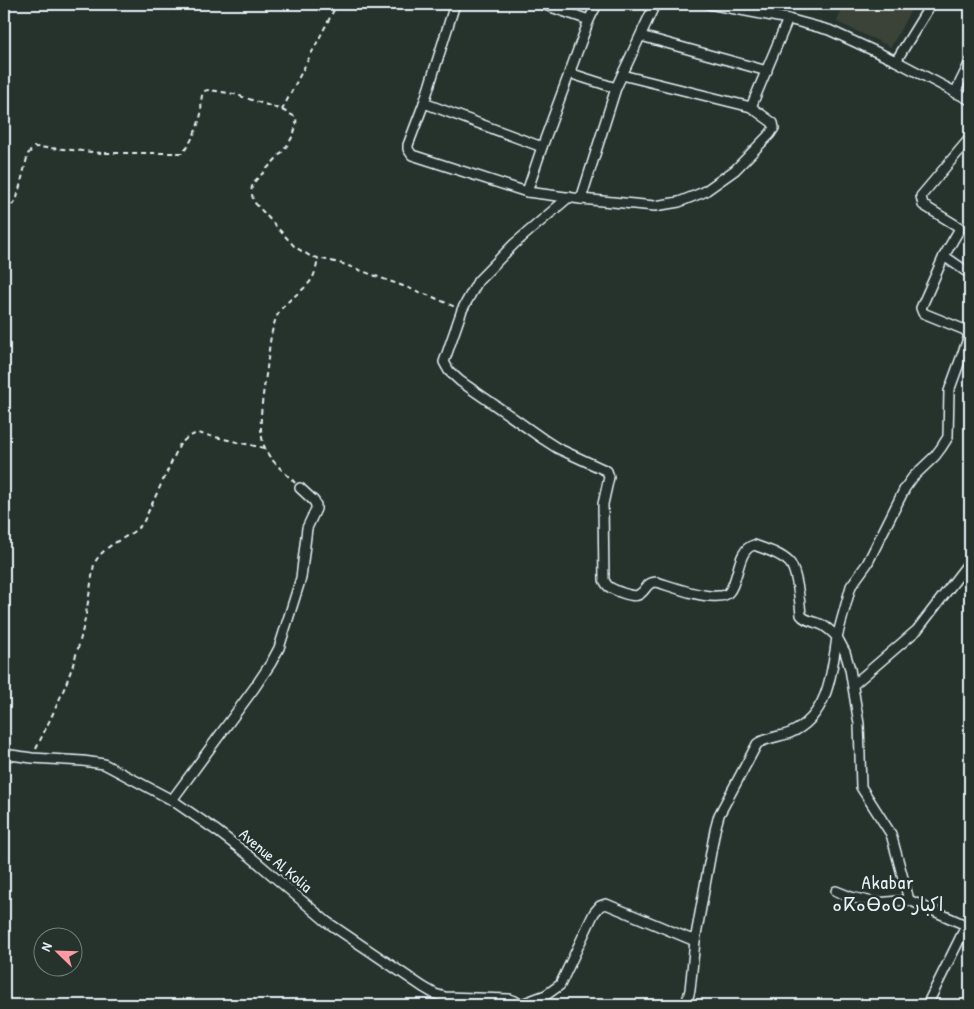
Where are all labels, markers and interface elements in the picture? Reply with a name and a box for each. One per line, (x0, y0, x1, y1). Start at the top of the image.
street label: Avenue Al Kolia (235, 823, 317, 897)
district label: Akabar ⴰⴽⴰⴱⴰⵔ اكبار (832, 869, 944, 917)
north arrow (32, 926, 82, 976)
text: N (35, 939, 56, 954)

